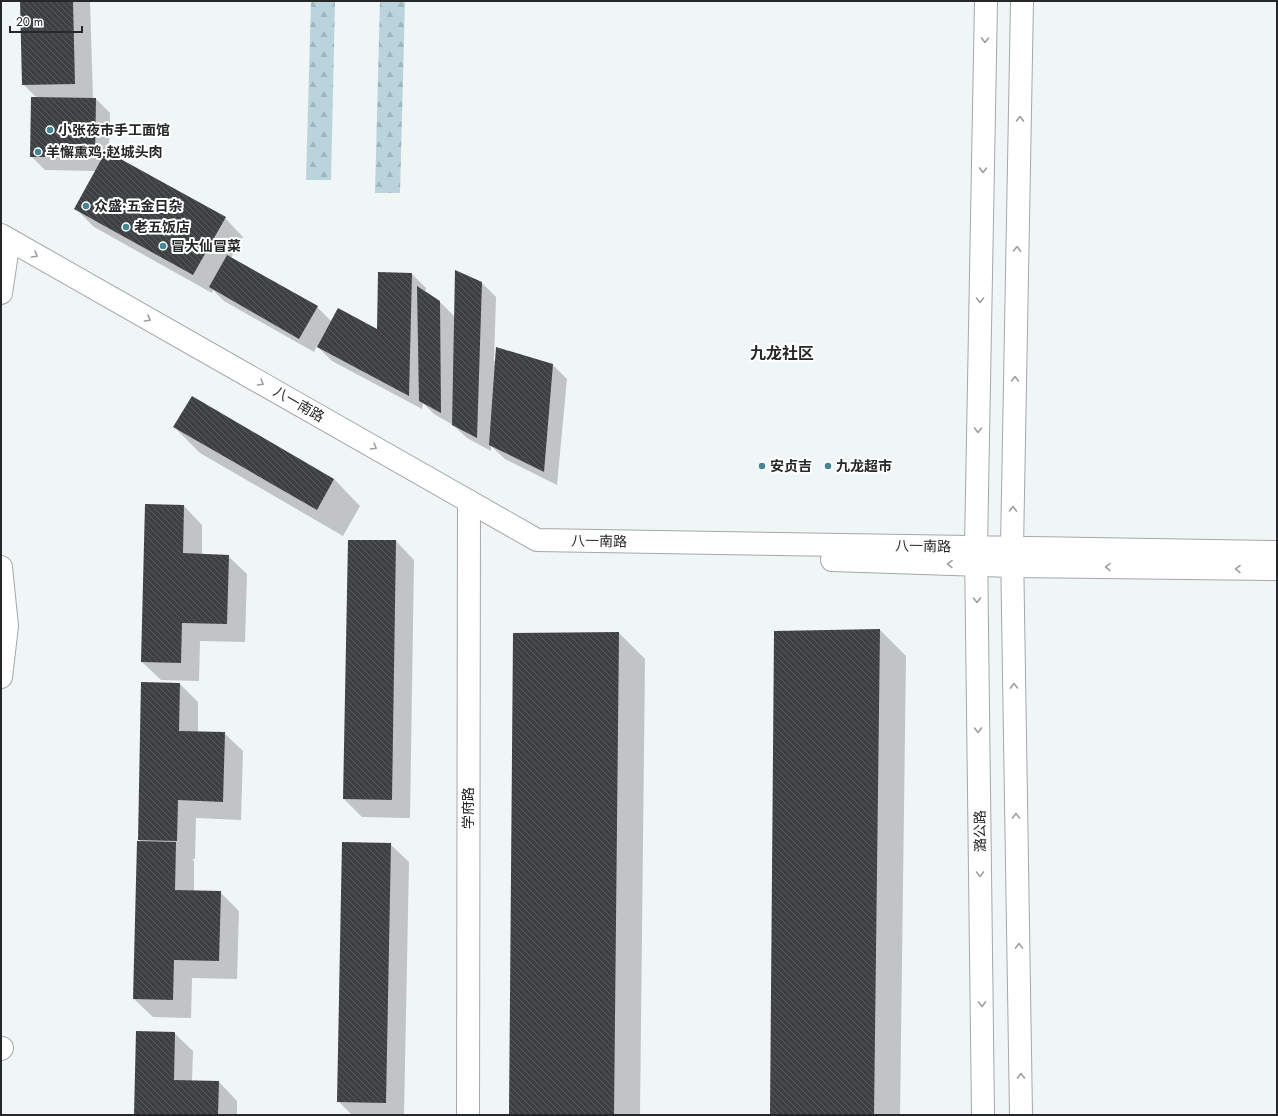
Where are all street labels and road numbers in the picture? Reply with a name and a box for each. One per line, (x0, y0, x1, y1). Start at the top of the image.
street label: 八一南路 (270, 381, 328, 427)
street label: 八一南路 (571, 531, 627, 551)
street label: 八一南路 (895, 536, 951, 556)
street label: 学府路 (458, 787, 478, 829)
street label: 潞公路 (970, 810, 990, 852)

